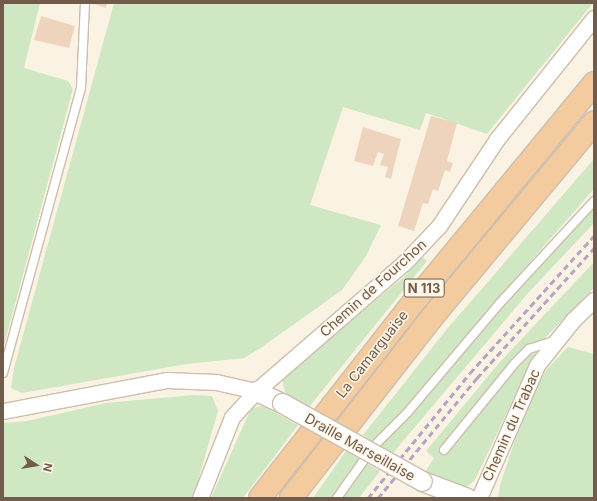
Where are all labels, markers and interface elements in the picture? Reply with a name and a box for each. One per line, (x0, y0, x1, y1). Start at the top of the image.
street label: Chemin de Fourchon (316, 236, 430, 340)
road number: N 113 (403, 277, 445, 299)
street label: La Camarguaise (333, 307, 411, 401)
street label: Chemin du Trabac (479, 366, 543, 484)
street label: Draille Marseillaise (302, 410, 418, 484)
north arrow (16, 445, 56, 485)
text: N (40, 462, 55, 473)

